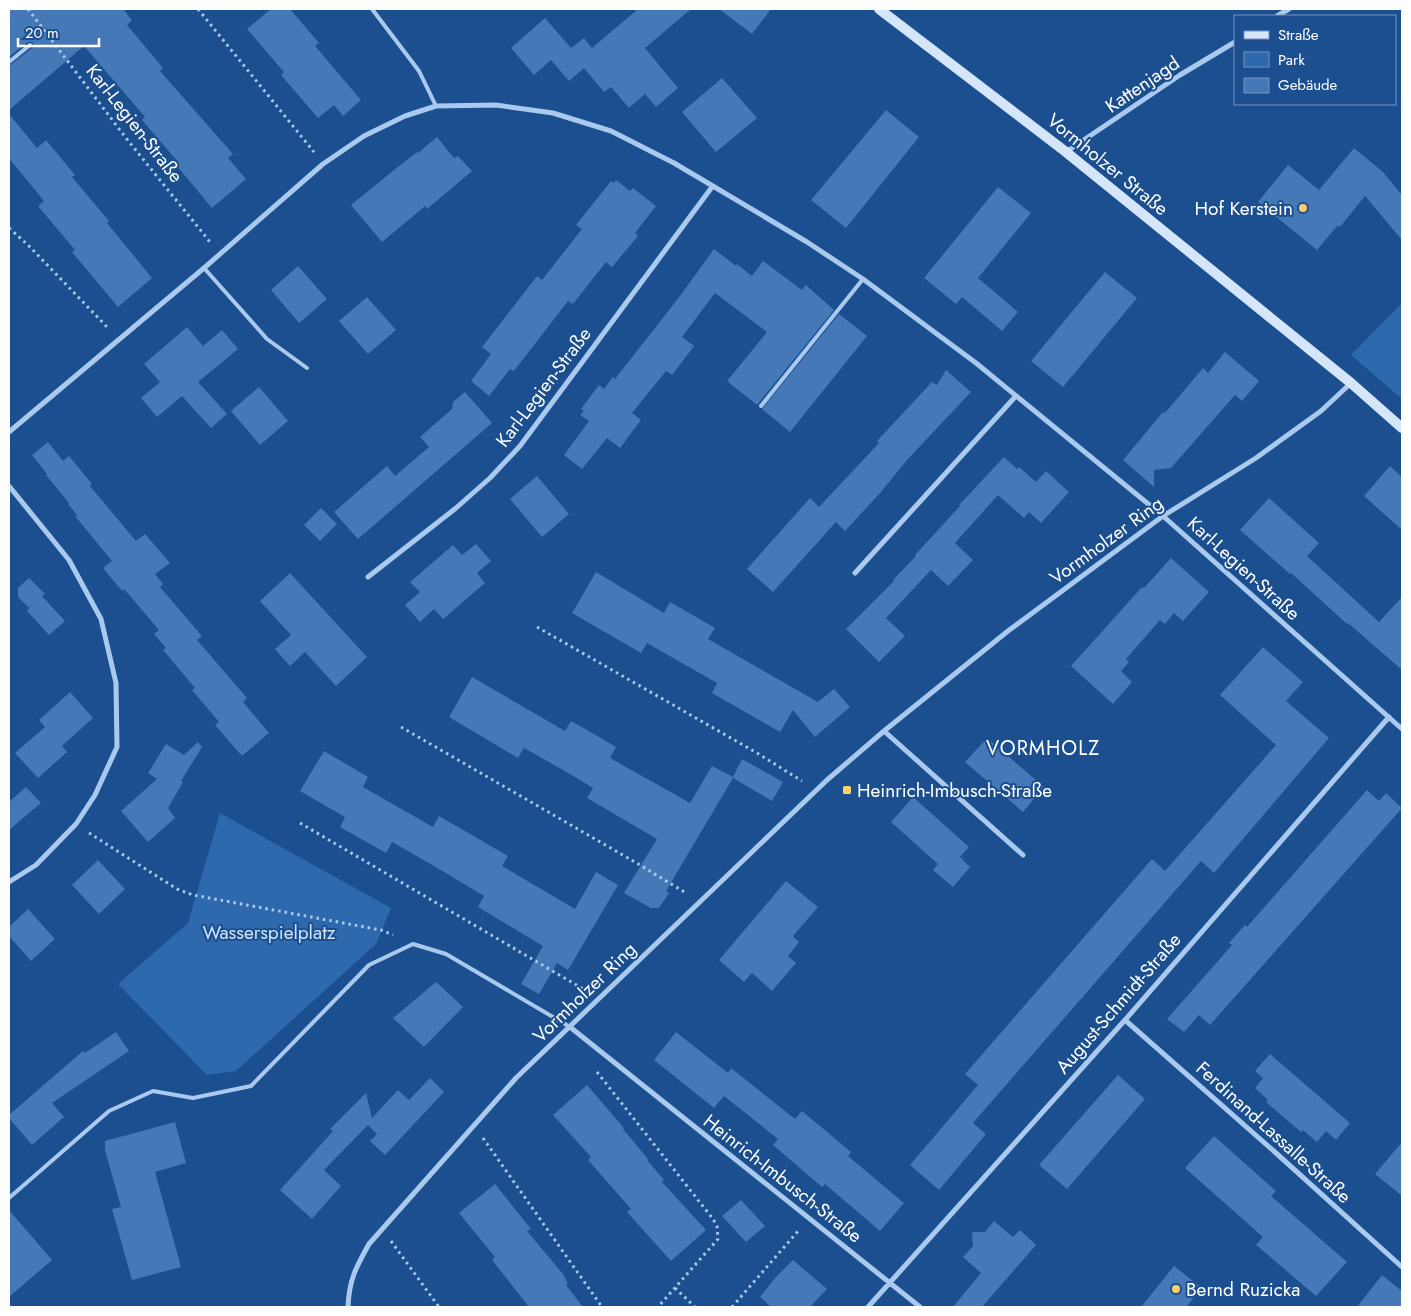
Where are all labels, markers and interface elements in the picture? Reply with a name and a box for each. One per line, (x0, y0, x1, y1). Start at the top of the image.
scale bar (18, 15, 99, 47)
legend (1234, 15, 1396, 105)
text: 20 m (25, 22, 59, 44)
text: Straße (1278, 24, 1319, 46)
text: Park (1278, 49, 1305, 71)
street label: Kattenjagd (1100, 50, 1185, 119)
street label: Karl-Legien-Straße (80, 58, 190, 188)
text: Gebäude (1278, 74, 1338, 96)
street label: Vormholzer Straße (1041, 107, 1174, 222)
place label: Hof Kerstein (1195, 195, 1293, 222)
marker: Hof Kerstein (1297, 202, 1309, 214)
street label: Karl-Legien-Straße (489, 322, 598, 453)
street label: Vormholzer Ring (1044, 490, 1169, 591)
street label: Karl-Legien-Straße (1181, 510, 1306, 627)
district label: VORMHOLZ (986, 734, 1100, 763)
place label: Heinrich-Imbusch-Straße (857, 777, 1052, 804)
marker: Heinrich-Imbusch-Straße (841, 784, 853, 796)
park label: Wasserspielplatz (203, 919, 336, 946)
street label: August-Schmidt-Straße (1050, 927, 1187, 1080)
street label: Vormholzer Ring (527, 936, 642, 1049)
street label: Ferdinand-Lassalle-Straße (1190, 1055, 1357, 1210)
street label: Heinrich-Imbusch-Straße (698, 1108, 868, 1249)
place label: Bernd Ruzicka (1186, 1276, 1300, 1303)
marker: Bernd Ruzicka (1170, 1283, 1182, 1295)

